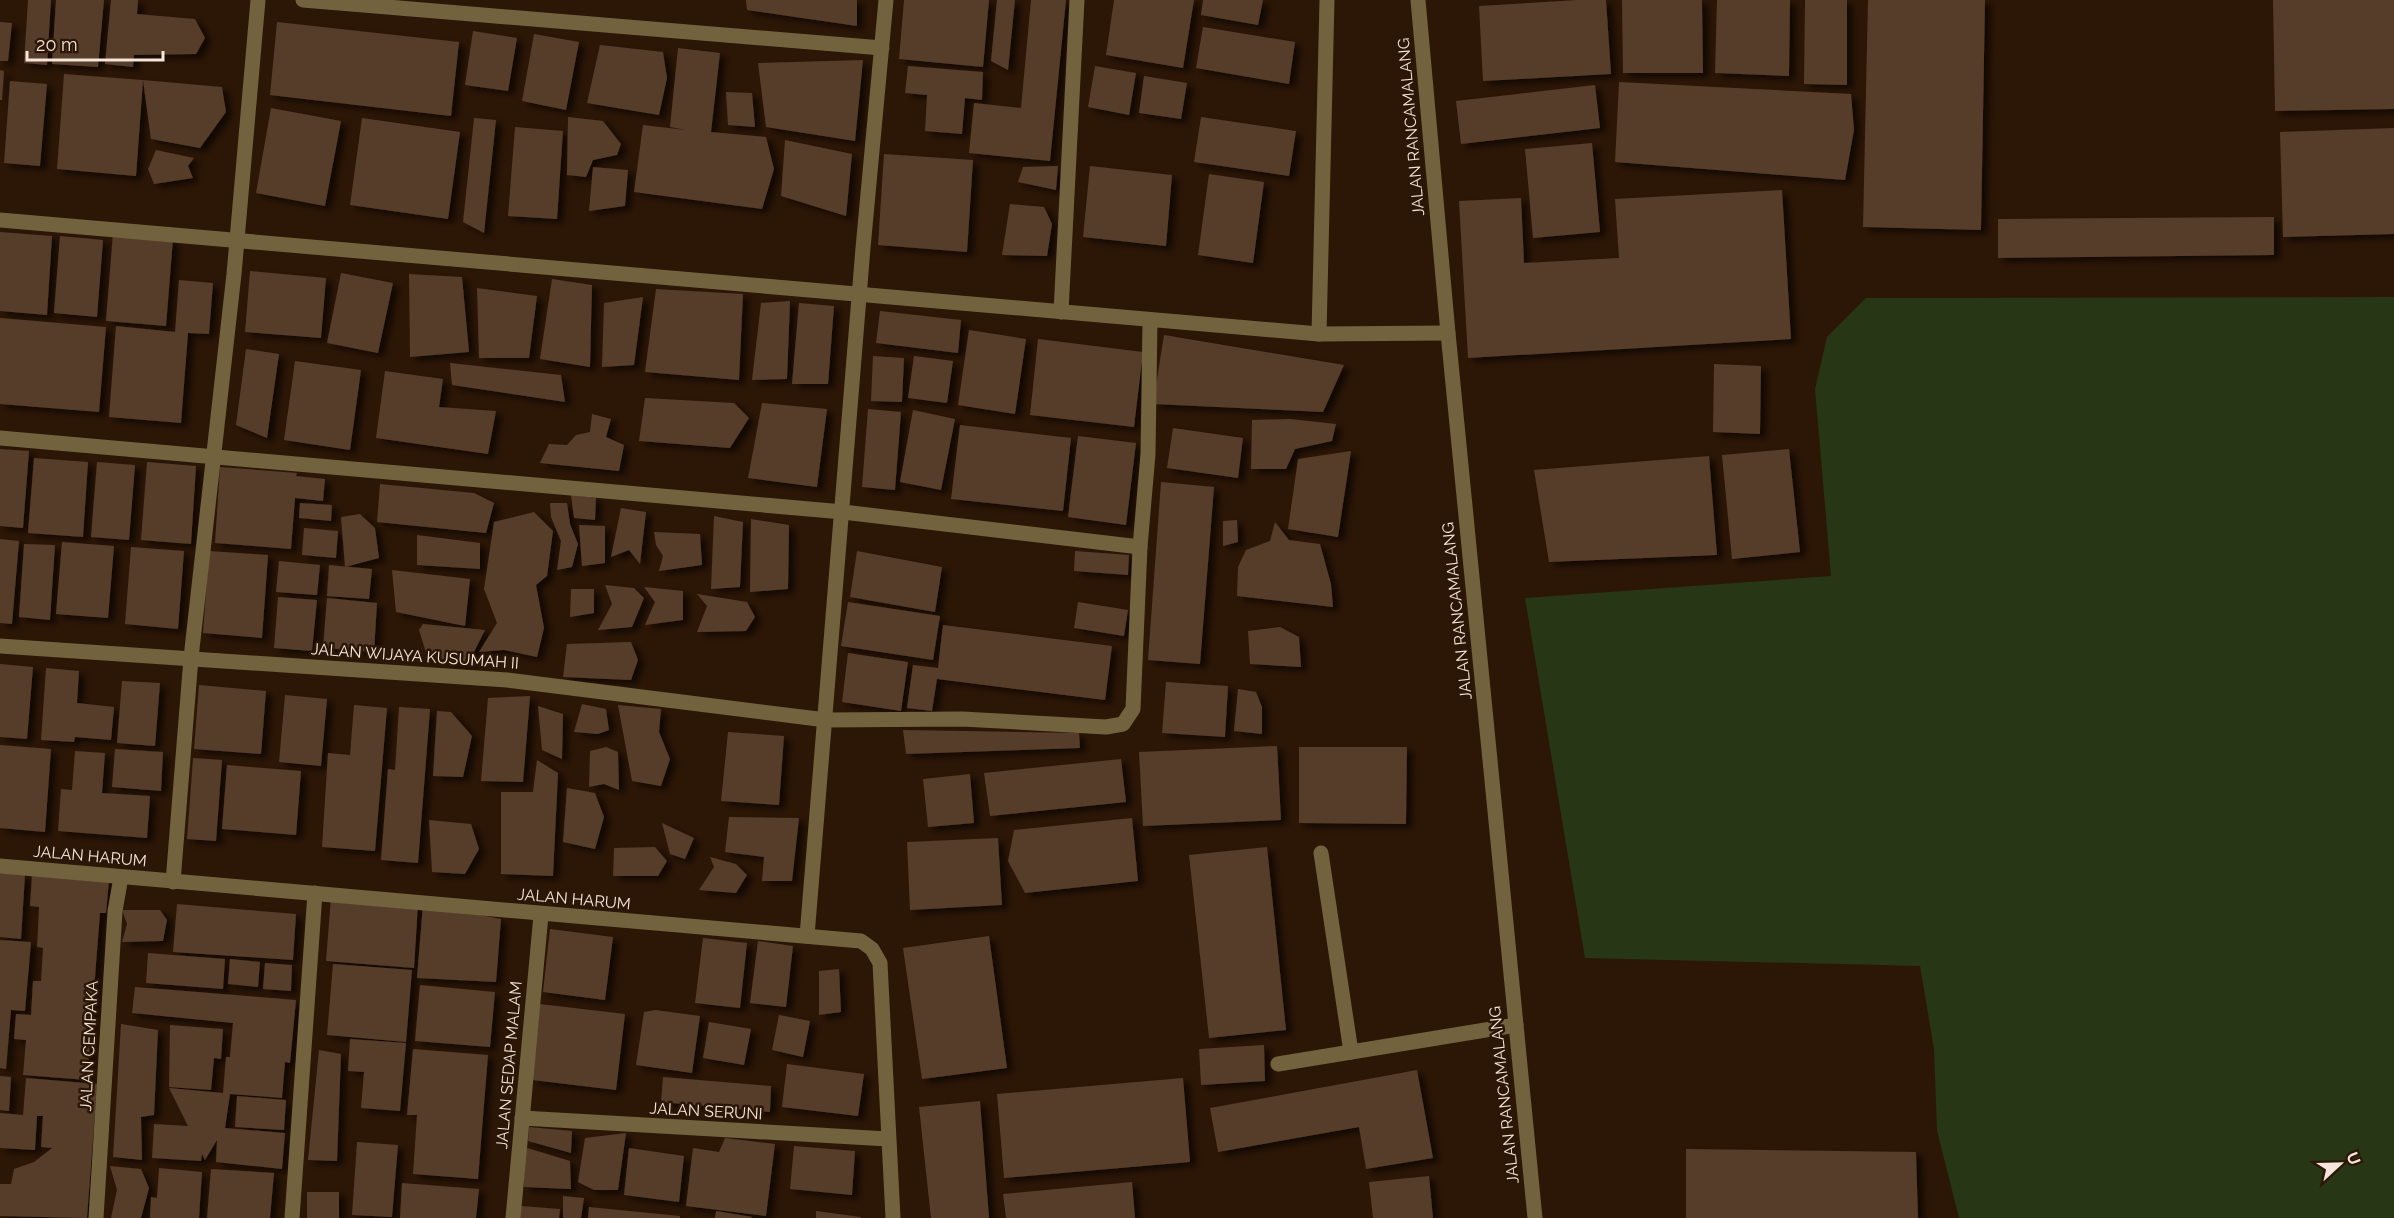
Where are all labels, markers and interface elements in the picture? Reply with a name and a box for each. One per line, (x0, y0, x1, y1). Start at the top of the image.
scale bar (27, 24, 164, 62)
text: 20 m (36, 34, 78, 55)
street label: JALAN RANCAMALANG (1394, 37, 1428, 217)
street label: JALAN RANCAMALANG (1438, 521, 1476, 701)
street label: JALAN WIJAYA KUSUMAH II (310, 639, 520, 673)
street label: JALAN HARUM (32, 842, 148, 870)
street label: JALAN HARUM (516, 885, 632, 913)
street label: JALAN CEMPAKA (76, 980, 102, 1112)
street label: JALAN SEDAP MALAM (492, 980, 526, 1150)
street label: JALAN RANCAMALANG (1485, 1005, 1523, 1185)
street label: JALAN SERUNI (649, 1099, 763, 1123)
north arrow (2310, 1134, 2370, 1194)
text: U (2342, 1149, 2365, 1168)

